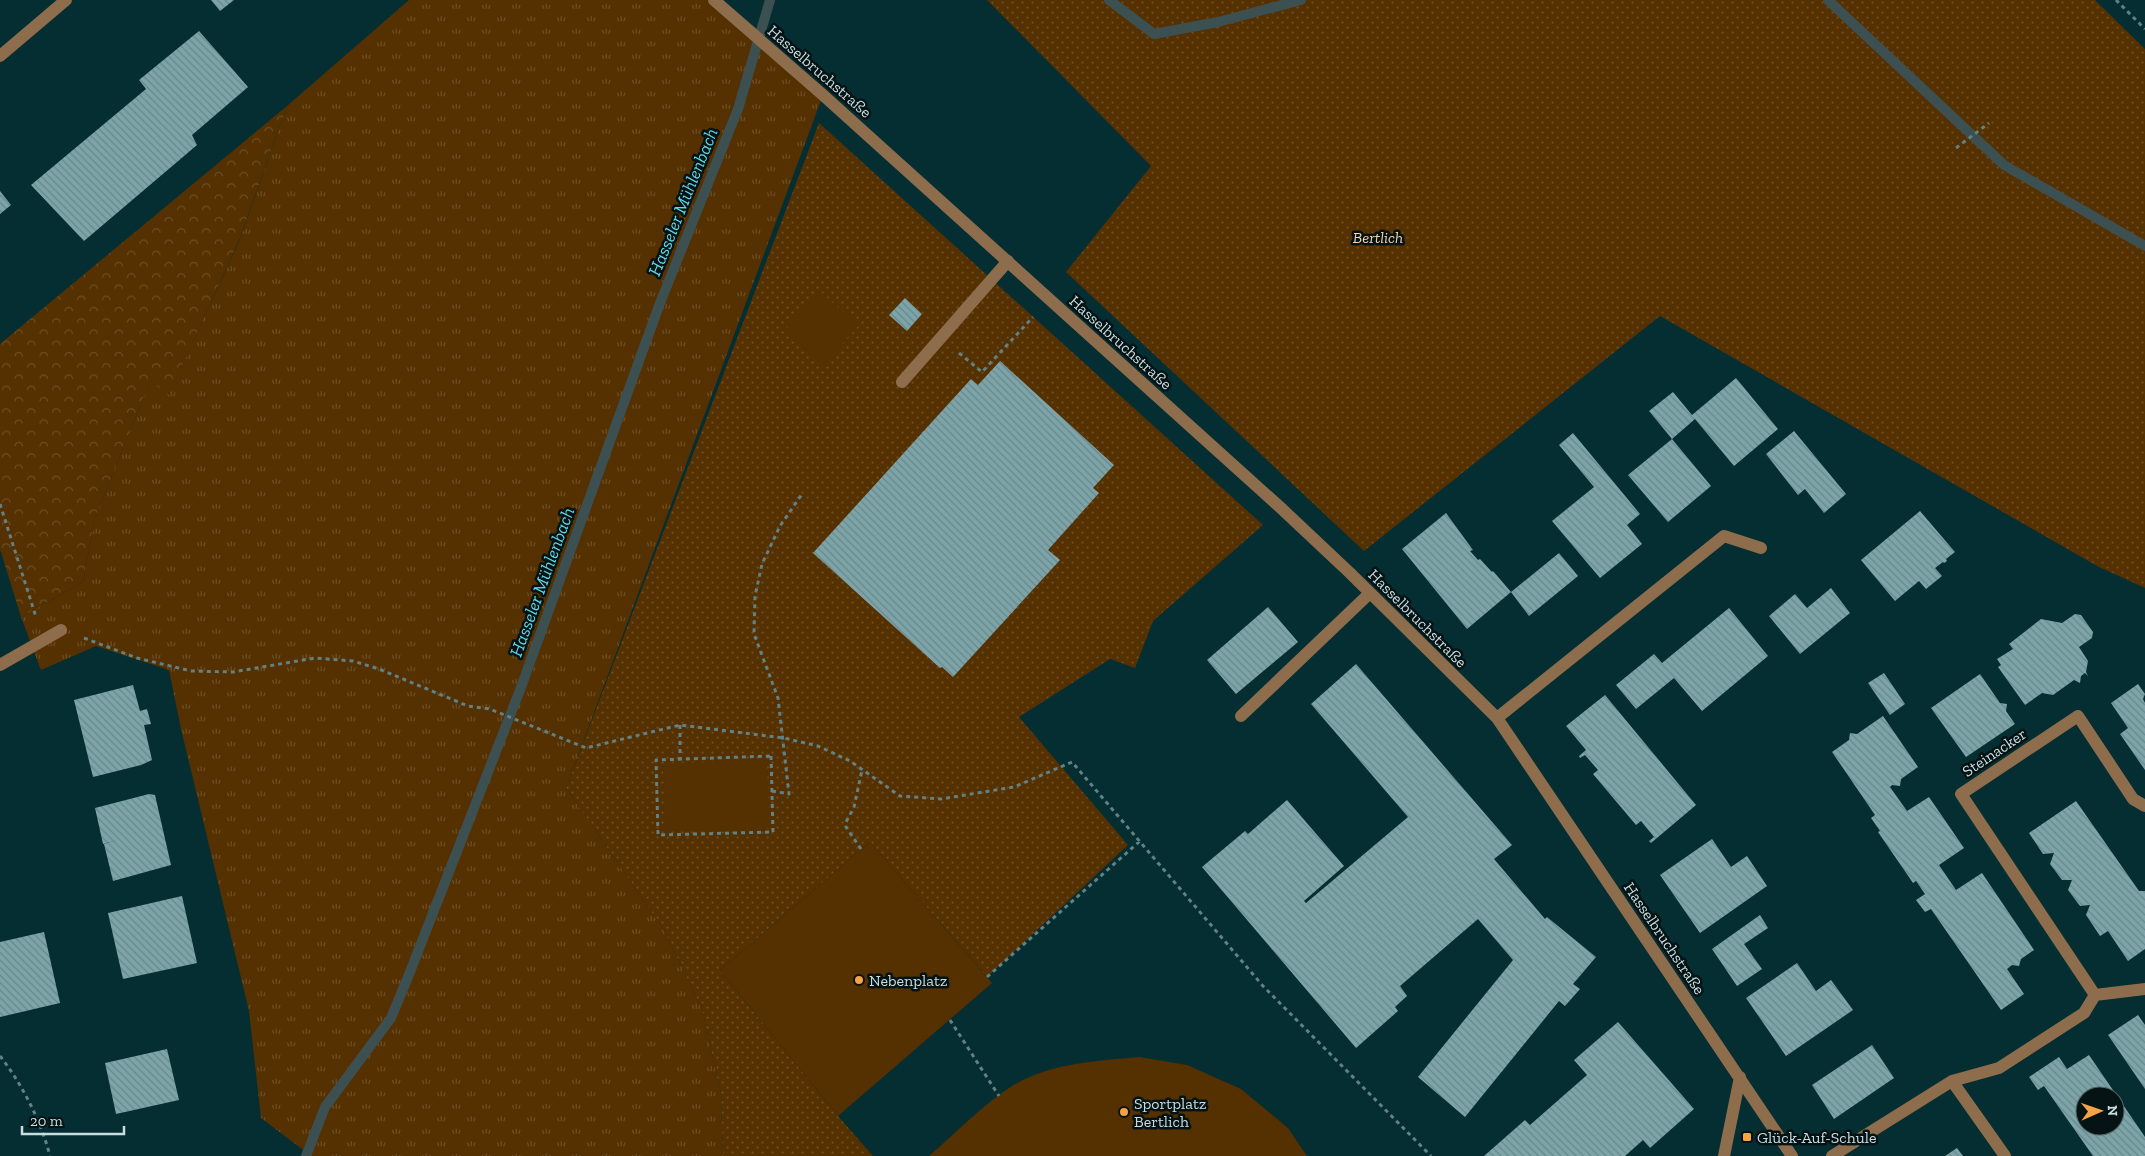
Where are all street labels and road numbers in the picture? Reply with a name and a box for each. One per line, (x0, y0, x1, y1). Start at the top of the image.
street label: Hasselbruchstraße (764, 21, 875, 122)
street label: Hasselbruchstraße (1065, 291, 1176, 393)
street label: Hasselbruchstraße (1364, 565, 1471, 672)
street label: Steinacker (1959, 724, 2030, 781)
street label: Hasselbruchstraße (1620, 879, 1709, 998)

